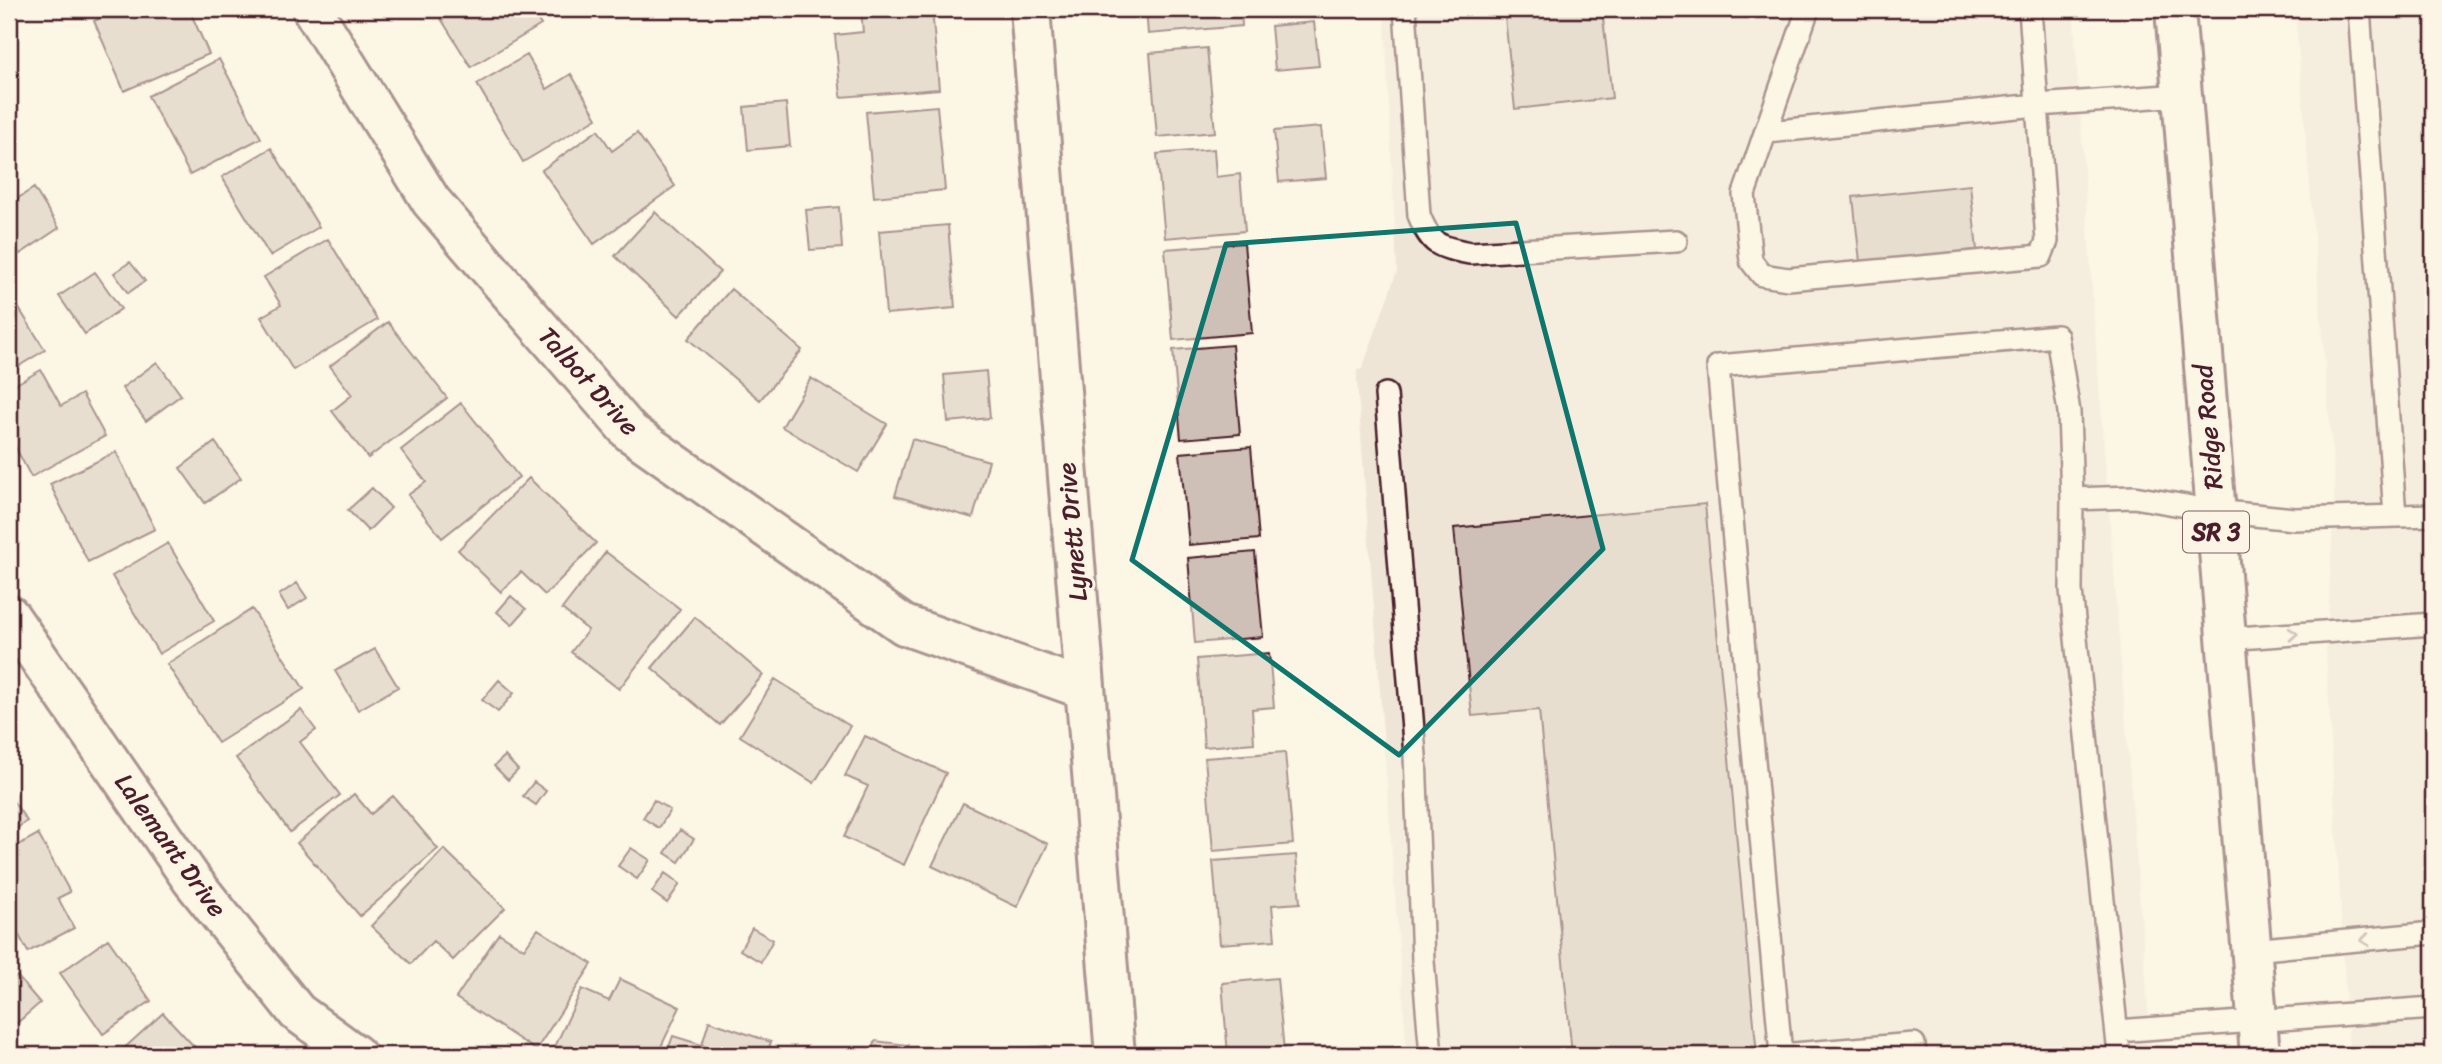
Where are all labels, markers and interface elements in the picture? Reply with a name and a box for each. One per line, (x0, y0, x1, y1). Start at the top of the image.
street label: Talbot Drive (526, 315, 652, 447)
street label: Ridge Road (2179, 360, 2236, 491)
street label: Lynett Drive (1043, 460, 1101, 603)
road number: SR 3 (2183, 512, 2249, 552)
one-way arrow (2288, 627, 2299, 642)
street label: Lalemant Drive (102, 763, 240, 927)
one-way arrow (2360, 932, 2371, 947)

